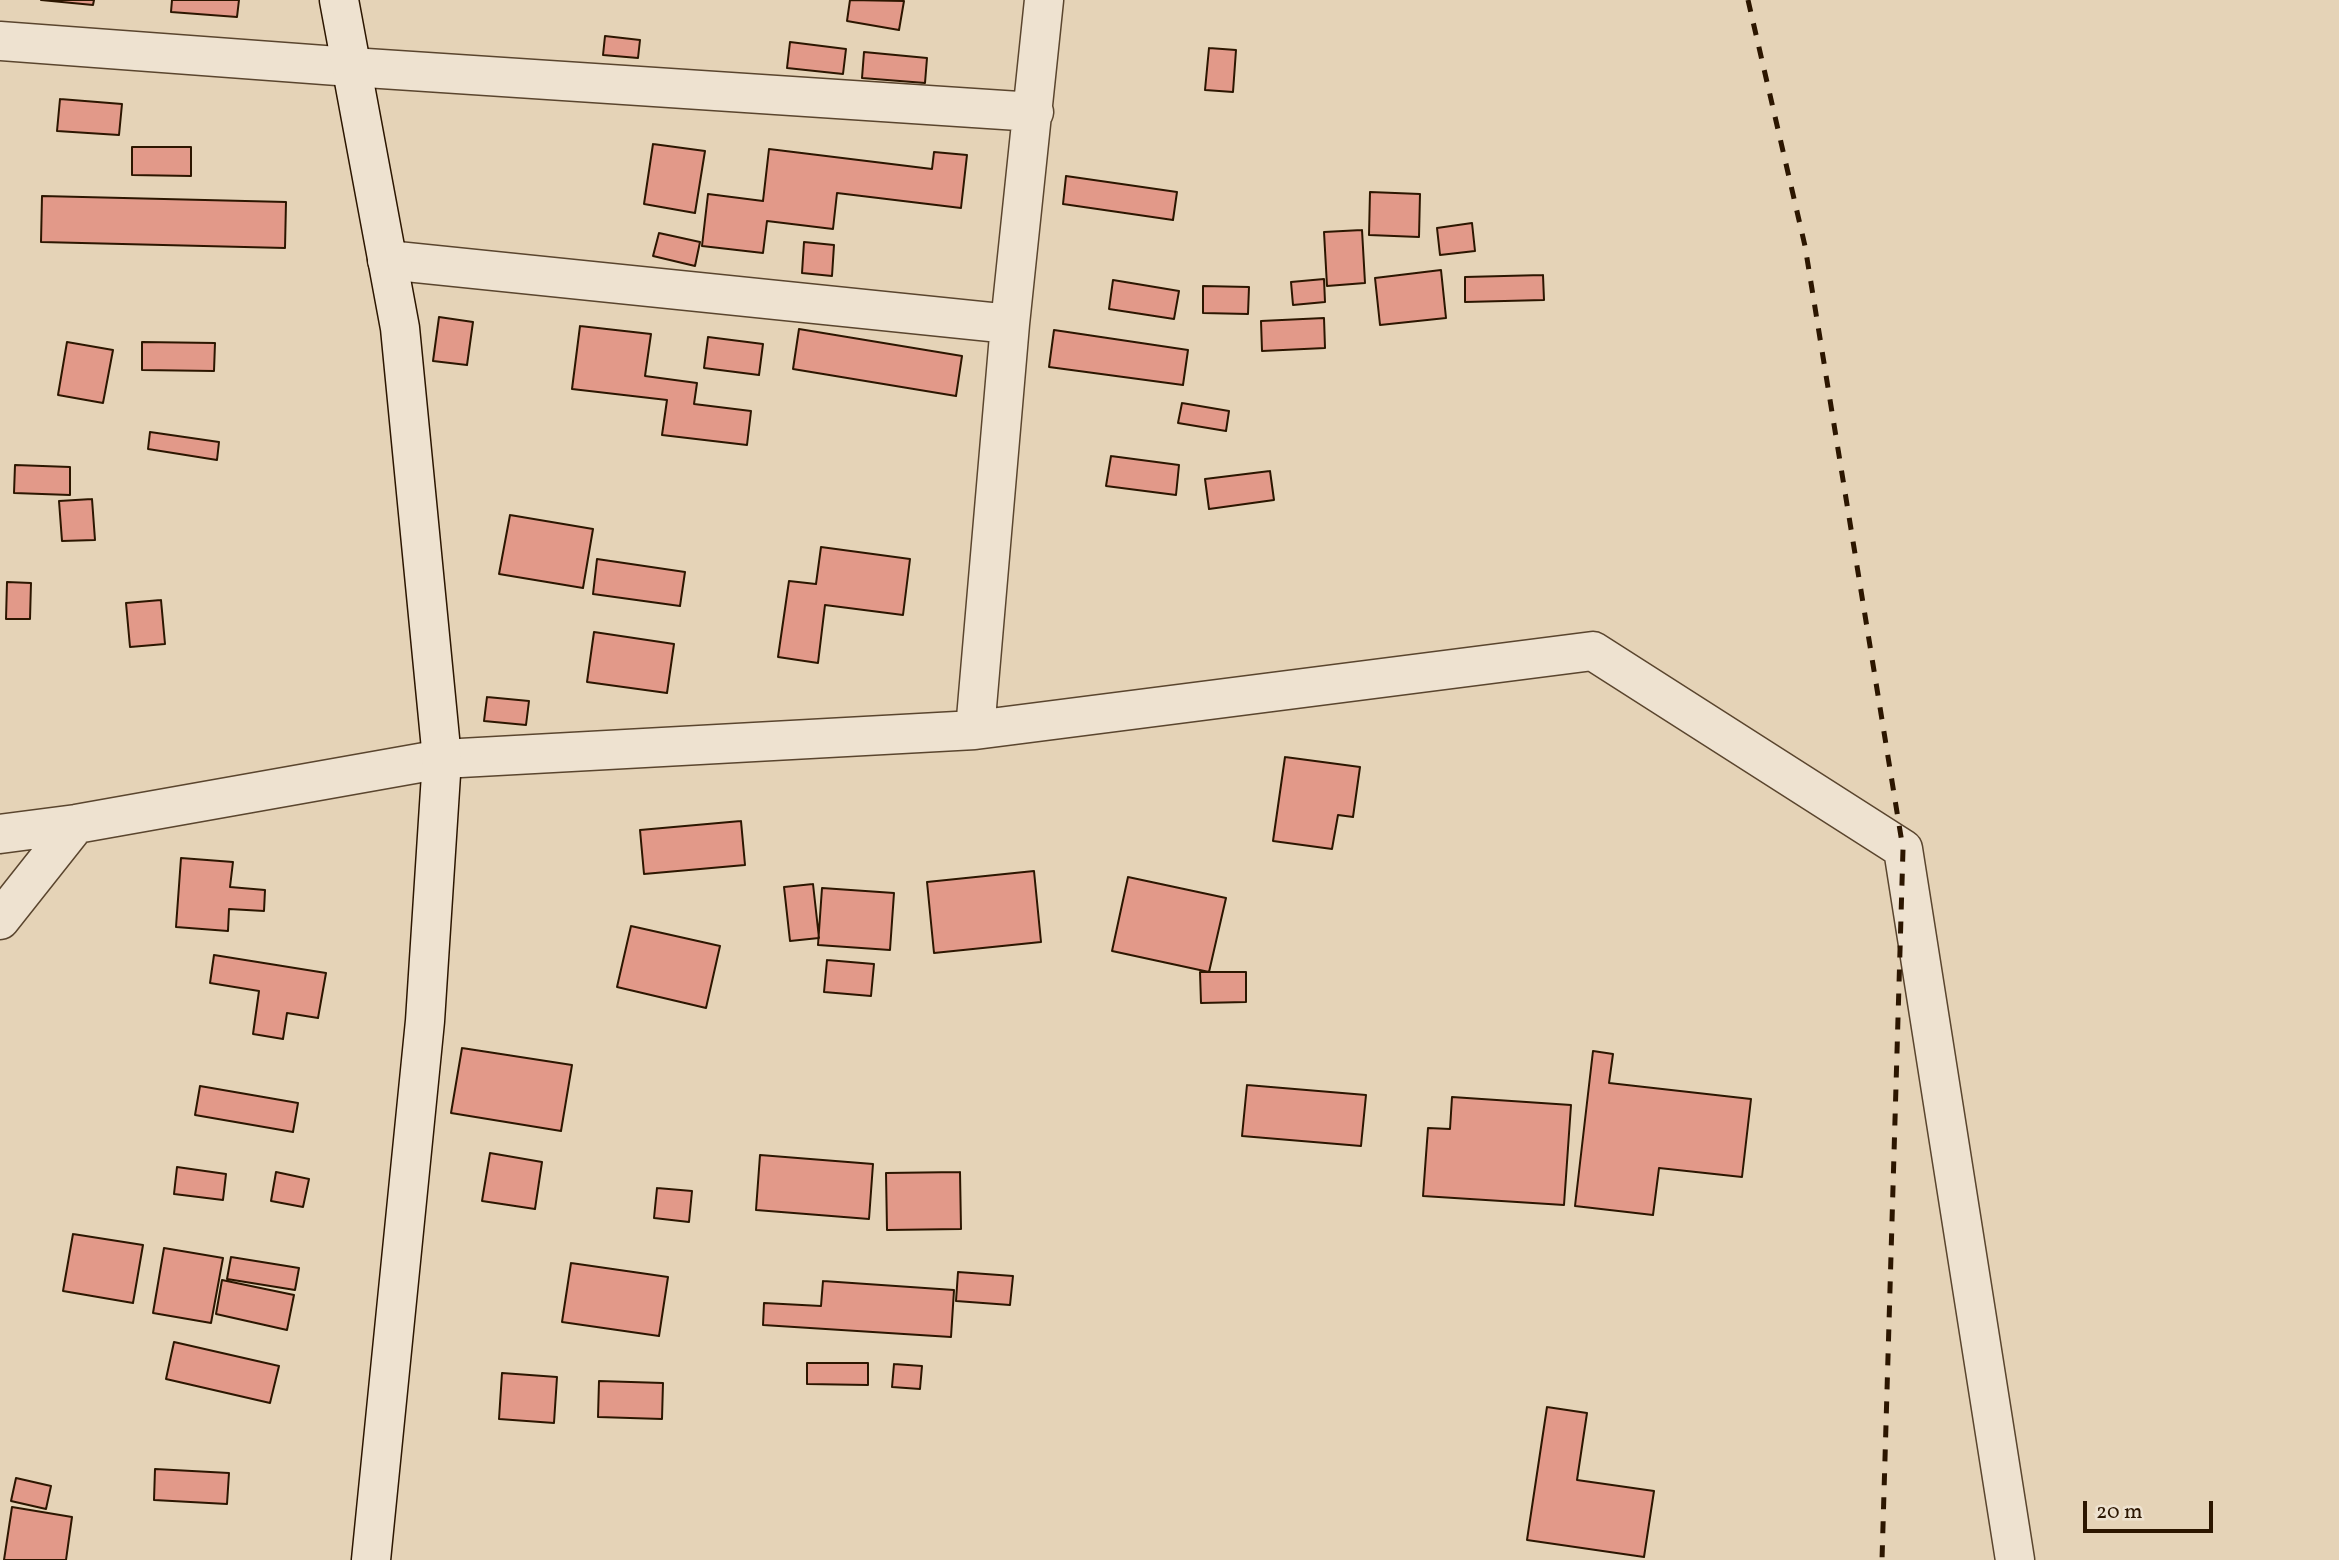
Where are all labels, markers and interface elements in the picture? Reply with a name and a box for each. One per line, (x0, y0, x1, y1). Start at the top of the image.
scale bar (2087, 1486, 2216, 1530)
text: 20 m (2096, 1498, 2142, 1527)

